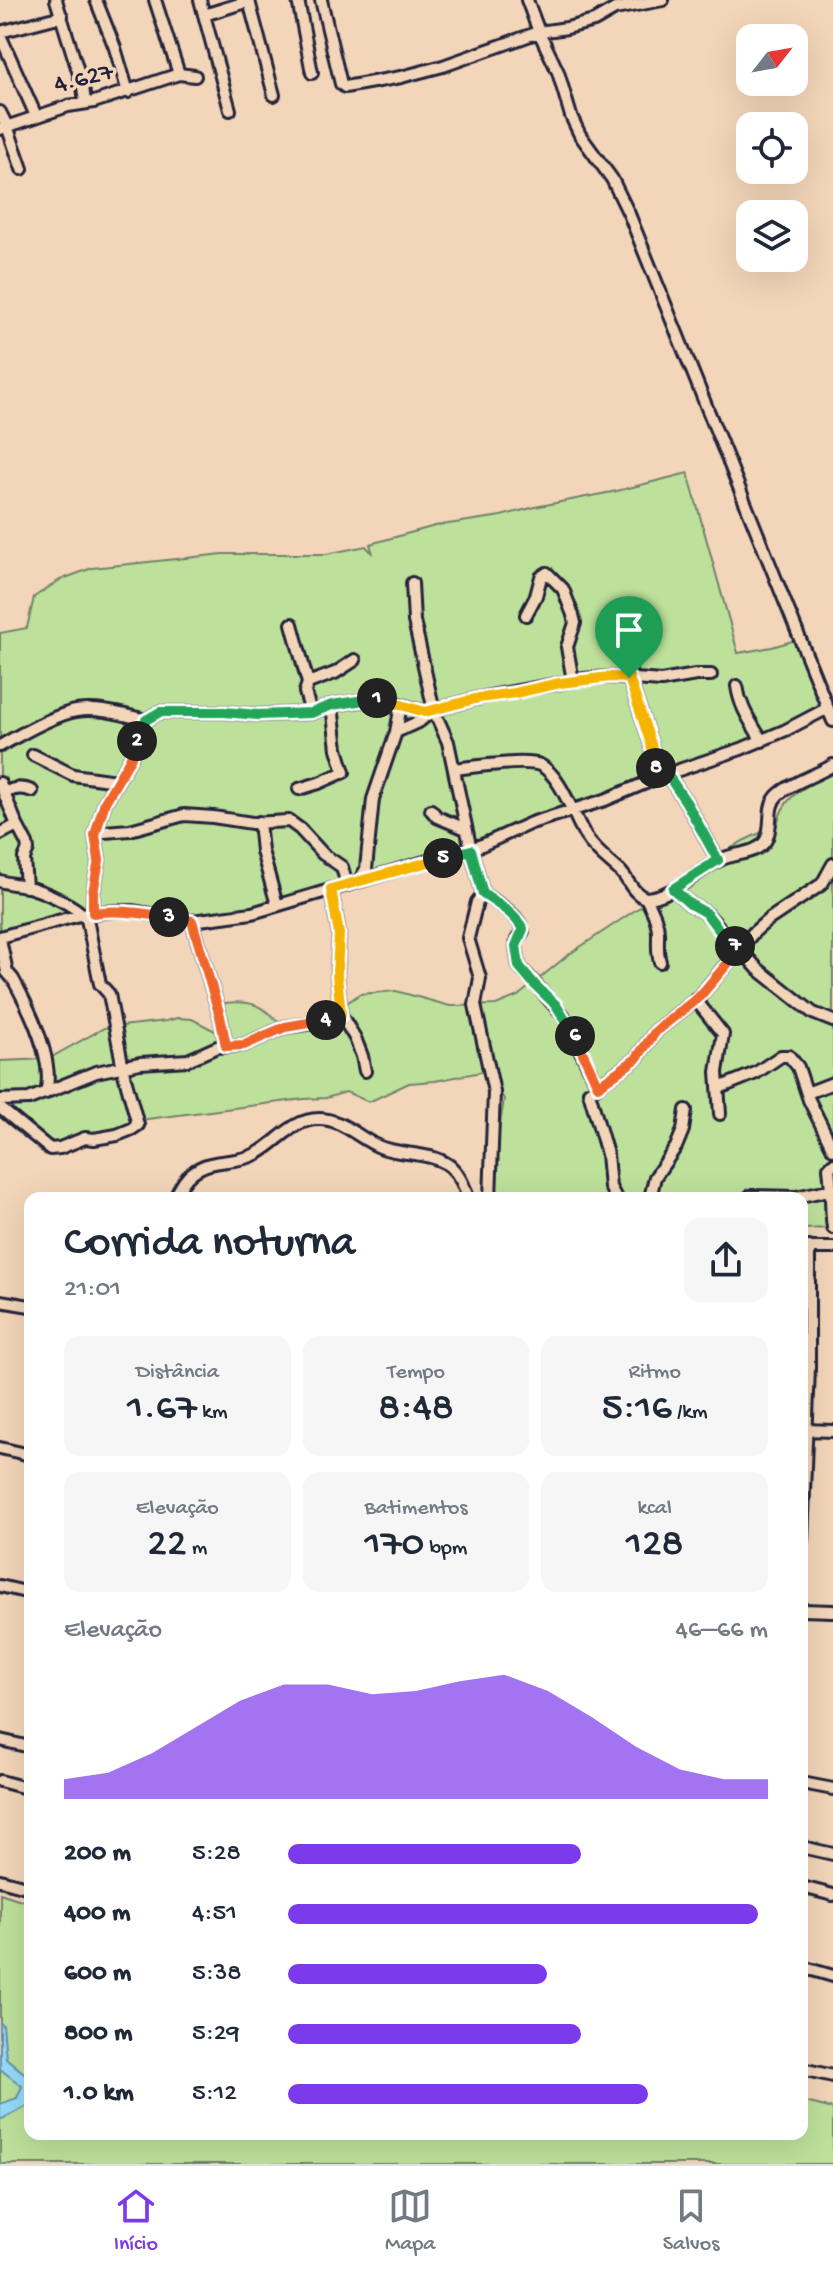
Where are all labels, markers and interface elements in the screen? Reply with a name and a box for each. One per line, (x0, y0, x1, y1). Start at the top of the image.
north arrow (736, 24, 808, 96)
map controls (736, 24, 808, 272)
street label: 4.627 (51, 57, 118, 102)
button: locate (736, 112, 808, 184)
button: layers (736, 200, 808, 272)
pin (595, 596, 663, 678)
icon: arrive (607, 608, 651, 652)
pin: 1 (357, 678, 397, 718)
text: 1 (373, 685, 381, 711)
pin: 2 (117, 721, 157, 761)
text: 2 (132, 728, 142, 754)
pin: 8 (636, 748, 676, 788)
text: 8 (650, 755, 662, 781)
pin: 5 (423, 838, 463, 878)
text: 5 (437, 845, 449, 871)
pin: 3 (149, 897, 189, 937)
text: 3 (163, 904, 175, 930)
pin: 7 (715, 926, 755, 966)
text: 7 (729, 933, 741, 959)
pin: 4 (306, 1000, 346, 1040)
text: 4 (321, 1007, 331, 1033)
pin: 6 (555, 1016, 595, 1056)
text: 6 (569, 1023, 581, 1049)
button: share (684, 1218, 768, 1302)
text: Corrida noturna (64, 1219, 355, 1271)
text: 21:01 (64, 1275, 121, 1306)
text: Distância (136, 1360, 219, 1386)
text: Tempo (387, 1360, 445, 1386)
text: Ritmo (629, 1360, 681, 1386)
text: 1.67 (127, 1386, 197, 1433)
text: 8:48 (378, 1386, 454, 1433)
text: 5:16 (602, 1386, 672, 1433)
text: km (197, 1400, 228, 1426)
text: /km (672, 1400, 708, 1426)
text: Elevação (136, 1496, 219, 1522)
text: Batimentos (364, 1496, 468, 1522)
text: kcal (637, 1496, 672, 1522)
text: 22 (147, 1522, 187, 1569)
text: 170 (365, 1522, 424, 1569)
text: 128 (626, 1522, 684, 1569)
text: m (187, 1536, 207, 1562)
text: bpm (424, 1536, 467, 1562)
text: Elevação (64, 1616, 162, 1647)
text: 46–66 m (676, 1616, 768, 1647)
text: 200 m (64, 1839, 131, 1870)
text: 5:28 (192, 1839, 241, 1870)
text: 400 m (64, 1899, 130, 1930)
text: 4:51 (192, 1899, 237, 1930)
text: 600 m (64, 1959, 131, 1990)
text: 5:38 (192, 1959, 242, 1990)
text: 800 m (64, 2019, 132, 2050)
text: 5:29 (192, 2019, 240, 2050)
text: 1.0 km (64, 2079, 134, 2110)
text: 5:12 (192, 2079, 237, 2110)
tab: Início (114, 2184, 158, 2258)
tab: Mapa (385, 2184, 436, 2258)
tab: Salvos (663, 2184, 719, 2258)

